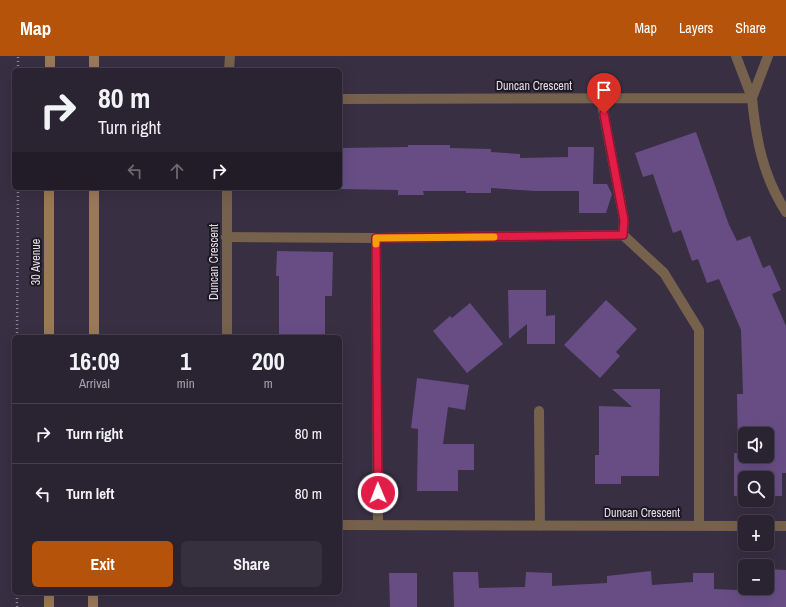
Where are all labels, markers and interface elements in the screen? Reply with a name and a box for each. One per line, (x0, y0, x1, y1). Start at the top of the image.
text: Map (20, 15, 51, 41)
text: Map (635, 19, 657, 37)
text: Layers (679, 19, 713, 37)
text: Share (735, 19, 766, 37)
pin (587, 73, 621, 114)
street label: Duncan Crescent (496, 78, 572, 94)
text: 80 m (98, 79, 150, 117)
icon: arrive (593, 79, 615, 101)
icon: right (32, 84, 84, 136)
text: Turn right (98, 115, 161, 140)
icon: left (124, 160, 146, 182)
icon: ahead (166, 160, 188, 182)
icon: right (208, 160, 230, 182)
street label: Duncan Crescent (206, 224, 222, 300)
street label: 30 Avenue (28, 239, 44, 285)
text: 16:09 (69, 345, 120, 377)
text: 1 (180, 345, 191, 377)
text: 200 (252, 345, 285, 377)
text: Arrival (79, 375, 110, 392)
text: min (177, 375, 195, 392)
text: m (264, 375, 273, 392)
icon: right (32, 423, 54, 445)
text: Turn right (66, 423, 123, 444)
text: 80 m (295, 423, 322, 444)
map controls (738, 427, 774, 595)
button: sound (738, 427, 774, 463)
button: search (738, 471, 774, 507)
position arrow (357, 472, 399, 514)
icon: left (32, 483, 54, 505)
text: Turn left (66, 483, 114, 504)
text: 80 m (295, 483, 322, 504)
street label: Duncan Crescent (604, 505, 680, 521)
button: + (738, 515, 774, 551)
button: Exit (32, 541, 173, 587)
button: Share (181, 541, 322, 587)
button: − (738, 559, 774, 595)

